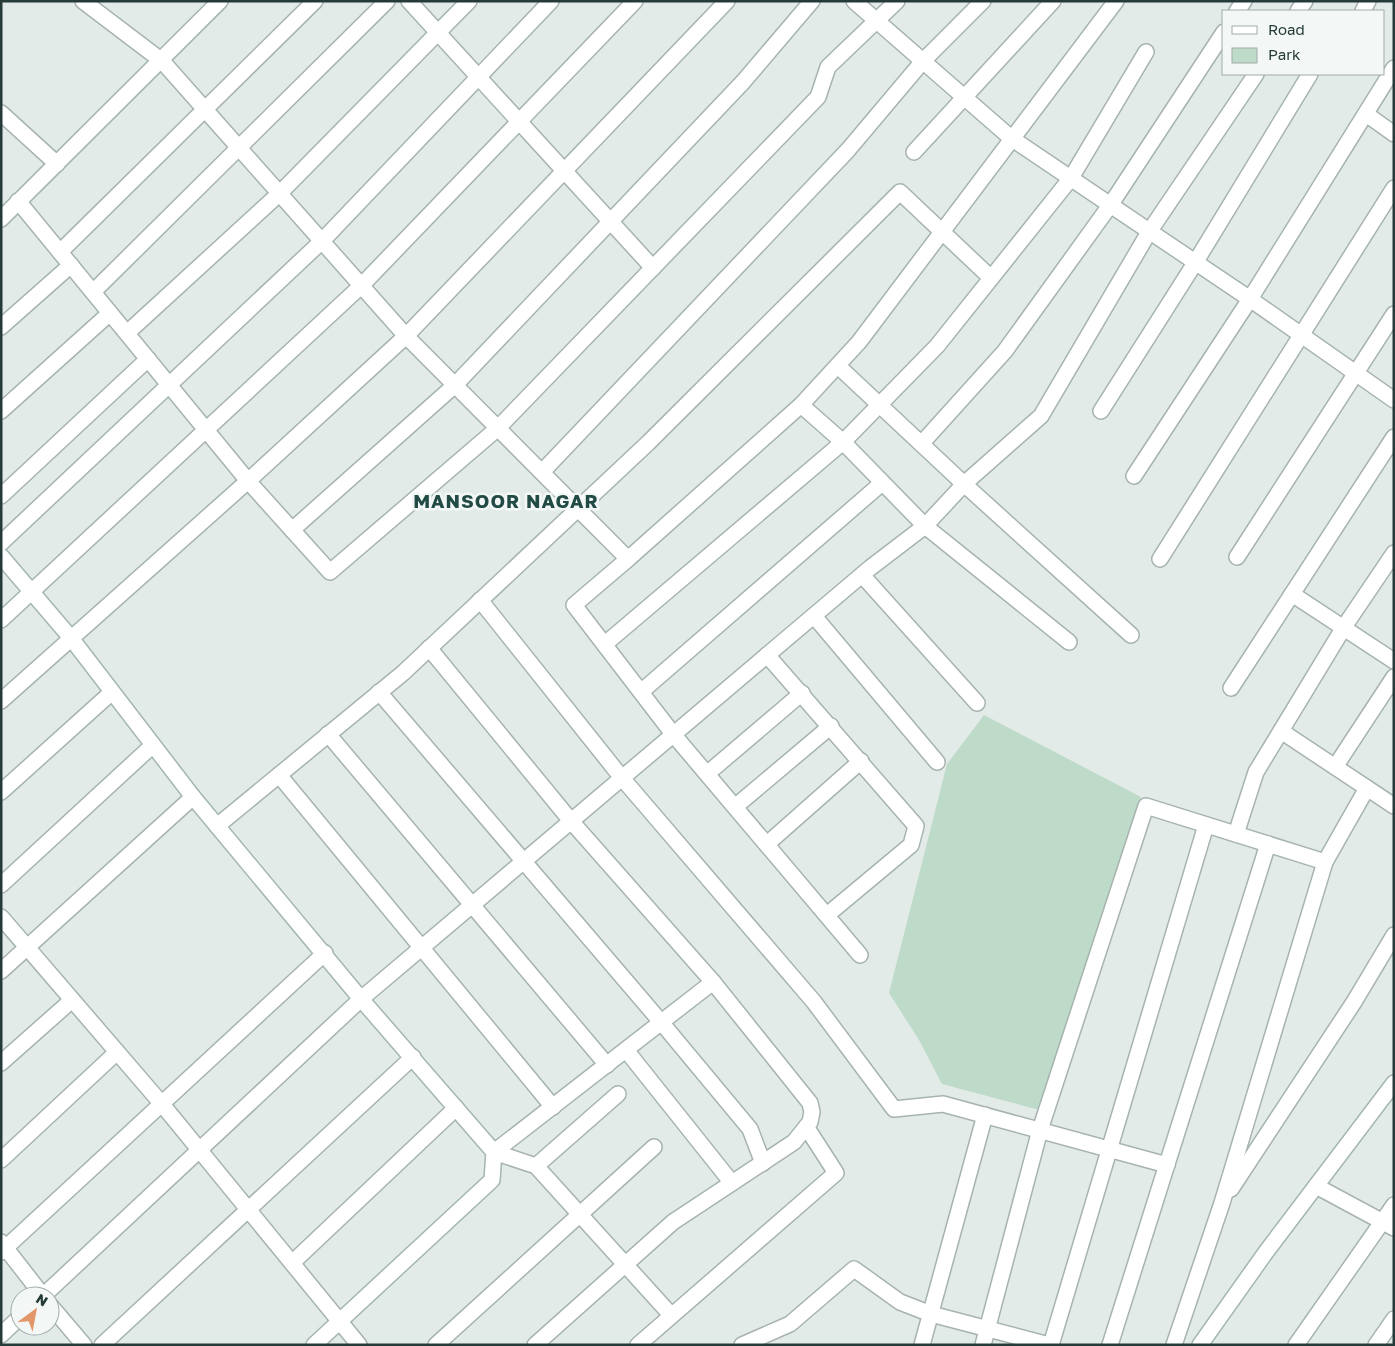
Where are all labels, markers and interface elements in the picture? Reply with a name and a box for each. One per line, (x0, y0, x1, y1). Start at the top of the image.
legend (1222, 10, 1385, 75)
text: Road (1268, 20, 1305, 38)
text: Park (1268, 45, 1301, 63)
district label: MANSOOR NAGAR (413, 489, 599, 512)
north arrow (10, 1286, 60, 1336)
text: N (33, 1290, 51, 1310)

